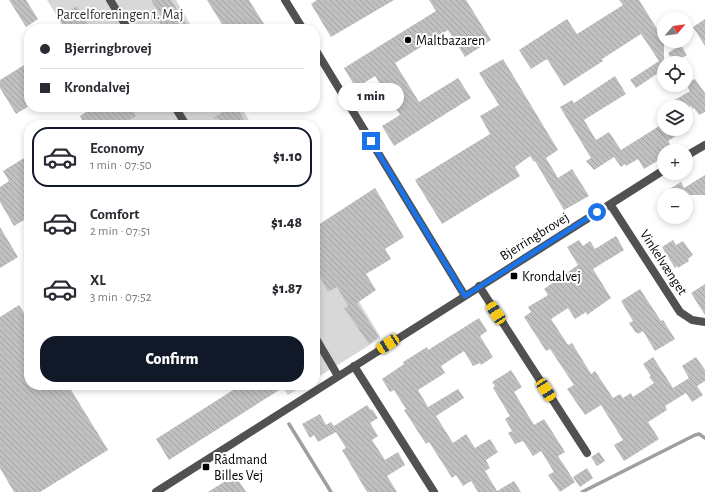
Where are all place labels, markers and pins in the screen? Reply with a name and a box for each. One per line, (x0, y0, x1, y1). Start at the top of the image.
place label: Maltbazaren (416, 34, 485, 48)
marker: Maltbazaren (403, 35, 413, 45)
place label: Krondalvej (522, 270, 581, 284)
marker: Krondalvej (509, 271, 519, 281)
place label: Rådmand Billes Vej (214, 453, 267, 483)
marker: Rådmand Billes Vej (201, 462, 211, 472)

